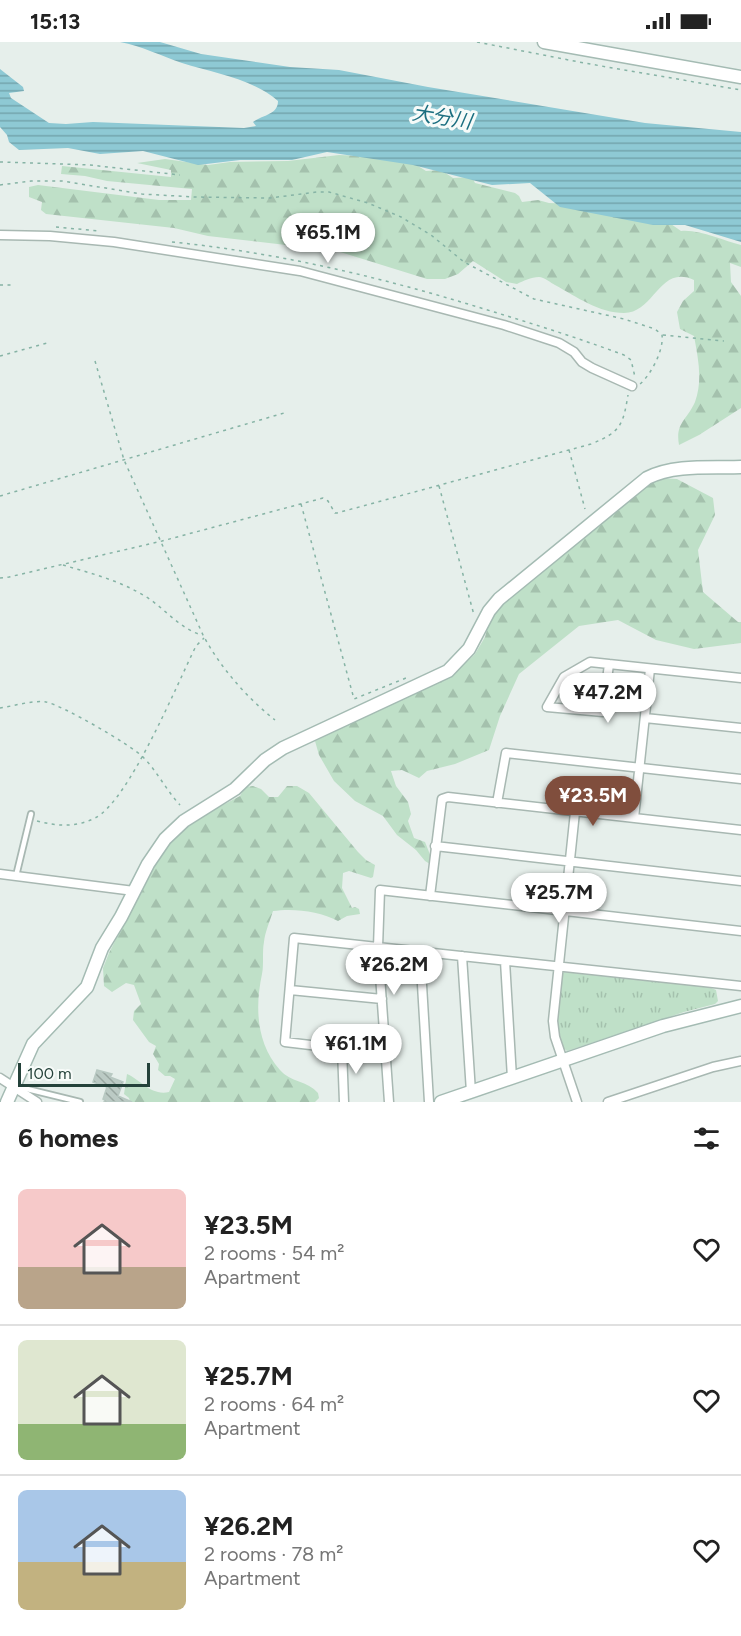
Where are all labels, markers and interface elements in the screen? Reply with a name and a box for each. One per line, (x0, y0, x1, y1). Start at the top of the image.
text: 15:13 (30, 8, 80, 35)
water label: 大分川 (410, 100, 475, 134)
pin: ¥65.1M (279, 213, 377, 264)
text: ¥65.1M (295, 220, 361, 244)
pin: ¥47.2M (559, 673, 657, 724)
text: ¥47.2M (573, 680, 643, 704)
pin: ¥23.5M (544, 776, 642, 827)
text: ¥23.5M (559, 783, 627, 807)
pin: ¥25.7M (510, 873, 608, 924)
text: ¥25.7M (525, 880, 593, 904)
pin: ¥26.2M (345, 945, 443, 996)
text: ¥26.2M (360, 952, 428, 976)
pin: ¥61.1M (307, 1024, 405, 1075)
text: ¥61.1M (325, 1031, 387, 1055)
scale bar (18, 1060, 150, 1088)
text: 100 m (27, 1064, 72, 1083)
text: 6 homes (18, 1122, 118, 1154)
icon: filters (690, 1122, 723, 1155)
text: ¥23.5M (204, 1209, 293, 1241)
icon: home (66, 1213, 138, 1285)
icon: heart (690, 1233, 723, 1266)
text: 2 rooms · 54 m² (204, 1241, 344, 1265)
text: Apartment (204, 1265, 301, 1289)
text: ¥25.7M (204, 1360, 293, 1392)
icon: home (66, 1364, 138, 1436)
icon: heart (690, 1384, 723, 1417)
text: 2 rooms · 64 m² (204, 1392, 344, 1416)
text: Apartment (204, 1416, 301, 1440)
text: ¥26.2M (204, 1510, 293, 1542)
icon: home (66, 1514, 138, 1586)
icon: heart (690, 1534, 723, 1567)
text: 2 rooms · 78 m² (204, 1542, 344, 1566)
text: Apartment (204, 1566, 301, 1590)

